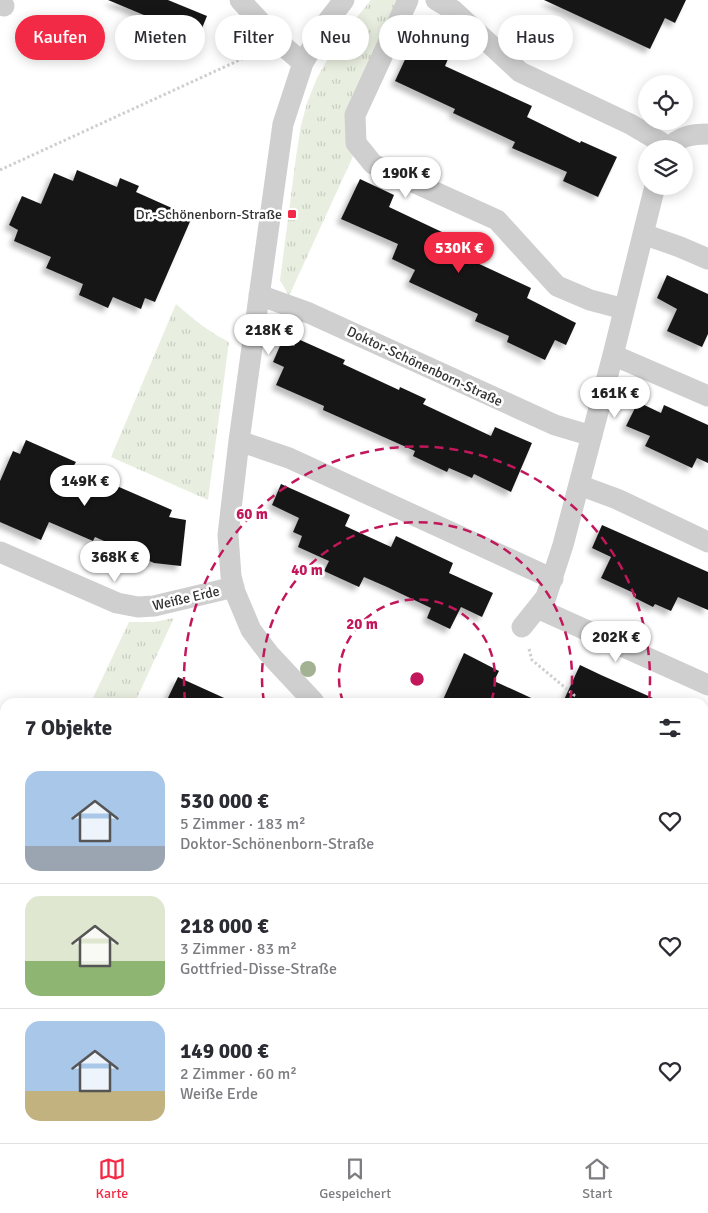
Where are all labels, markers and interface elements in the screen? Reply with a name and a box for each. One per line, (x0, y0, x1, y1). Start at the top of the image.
chip: Kaufen (15, 15, 105, 60)
chip: Mieten (115, 15, 205, 60)
chip: Filter (215, 15, 292, 60)
chip: Neu (302, 15, 369, 60)
chip: Wohnung (379, 15, 488, 60)
chip: Haus (498, 15, 573, 60)
map controls (638, 75, 693, 195)
button: locate (638, 75, 693, 130)
button: layers (638, 140, 693, 195)
pin: 190K € (365, 156, 447, 199)
text: 190K € (382, 163, 430, 183)
place label: Dr.-Schönenborn-Straße (136, 206, 282, 223)
marker: Dr.-Schönenborn-Straße (286, 208, 298, 220)
pin: 530K € (418, 232, 500, 274)
text: 530K € (435, 238, 483, 258)
pin: 218K € (228, 314, 310, 356)
text: 218K € (245, 320, 293, 340)
street label: Doktor-Schönenborn-Straße (344, 323, 505, 410)
pin: 161K € (574, 376, 656, 419)
text: 161K € (591, 383, 639, 403)
pin: 149K € (44, 464, 126, 507)
text: 149K € (61, 471, 109, 491)
text: 60 m (236, 505, 268, 523)
pin: 368K € (74, 540, 156, 583)
text: 368K € (91, 547, 139, 567)
text: 40 m (291, 561, 323, 579)
street label: Weiße Erde (151, 583, 221, 614)
text: 20 m (346, 615, 378, 633)
pin: 202K € (575, 620, 657, 663)
text: 202K € (592, 627, 640, 647)
centre of rings (408, 670, 426, 688)
icon: filters (656, 714, 684, 742)
text: 7 Objekte (25, 715, 112, 741)
text: 530 000 € (180, 788, 269, 814)
icon: home (65, 791, 125, 851)
icon: heart (656, 807, 684, 835)
text: 5 Zimmer · 183 m² (180, 814, 306, 834)
text: Doktor-Schönenborn-Straße (180, 834, 374, 854)
text: 218 000 € (180, 913, 269, 939)
icon: home (65, 916, 125, 976)
icon: heart (656, 932, 684, 960)
text: 3 Zimmer · 83 m² (180, 939, 297, 959)
text: Gottfried-Disse-Straße (180, 959, 337, 979)
text: 149 000 € (180, 1038, 269, 1064)
icon: home (65, 1041, 125, 1101)
icon: heart (656, 1057, 684, 1085)
text: 2 Zimmer · 60 m² (180, 1064, 297, 1084)
text: Weiße Erde (180, 1084, 258, 1104)
tab: Karte (96, 1155, 128, 1202)
tab: Gespeichert (319, 1155, 391, 1202)
tab: Start (582, 1155, 612, 1202)

